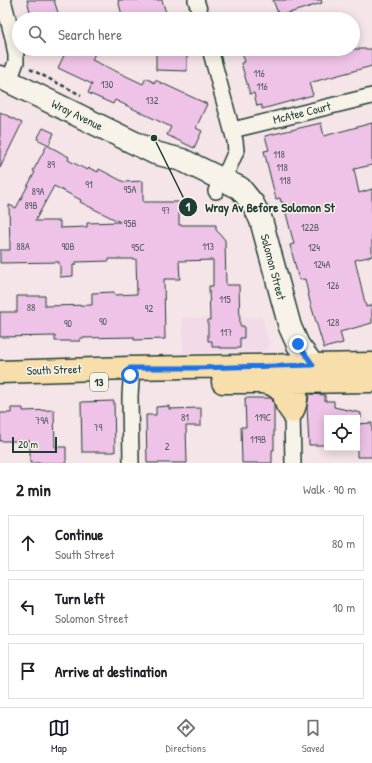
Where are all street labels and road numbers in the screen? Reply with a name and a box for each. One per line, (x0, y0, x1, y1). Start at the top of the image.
street label: Wray Avenue (49, 95, 106, 134)
street label: McAtee Court (271, 97, 333, 128)
street label: Solomon Street (257, 232, 291, 303)
street label: South Street (26, 360, 83, 379)
road number: 13 (90, 373, 108, 391)

